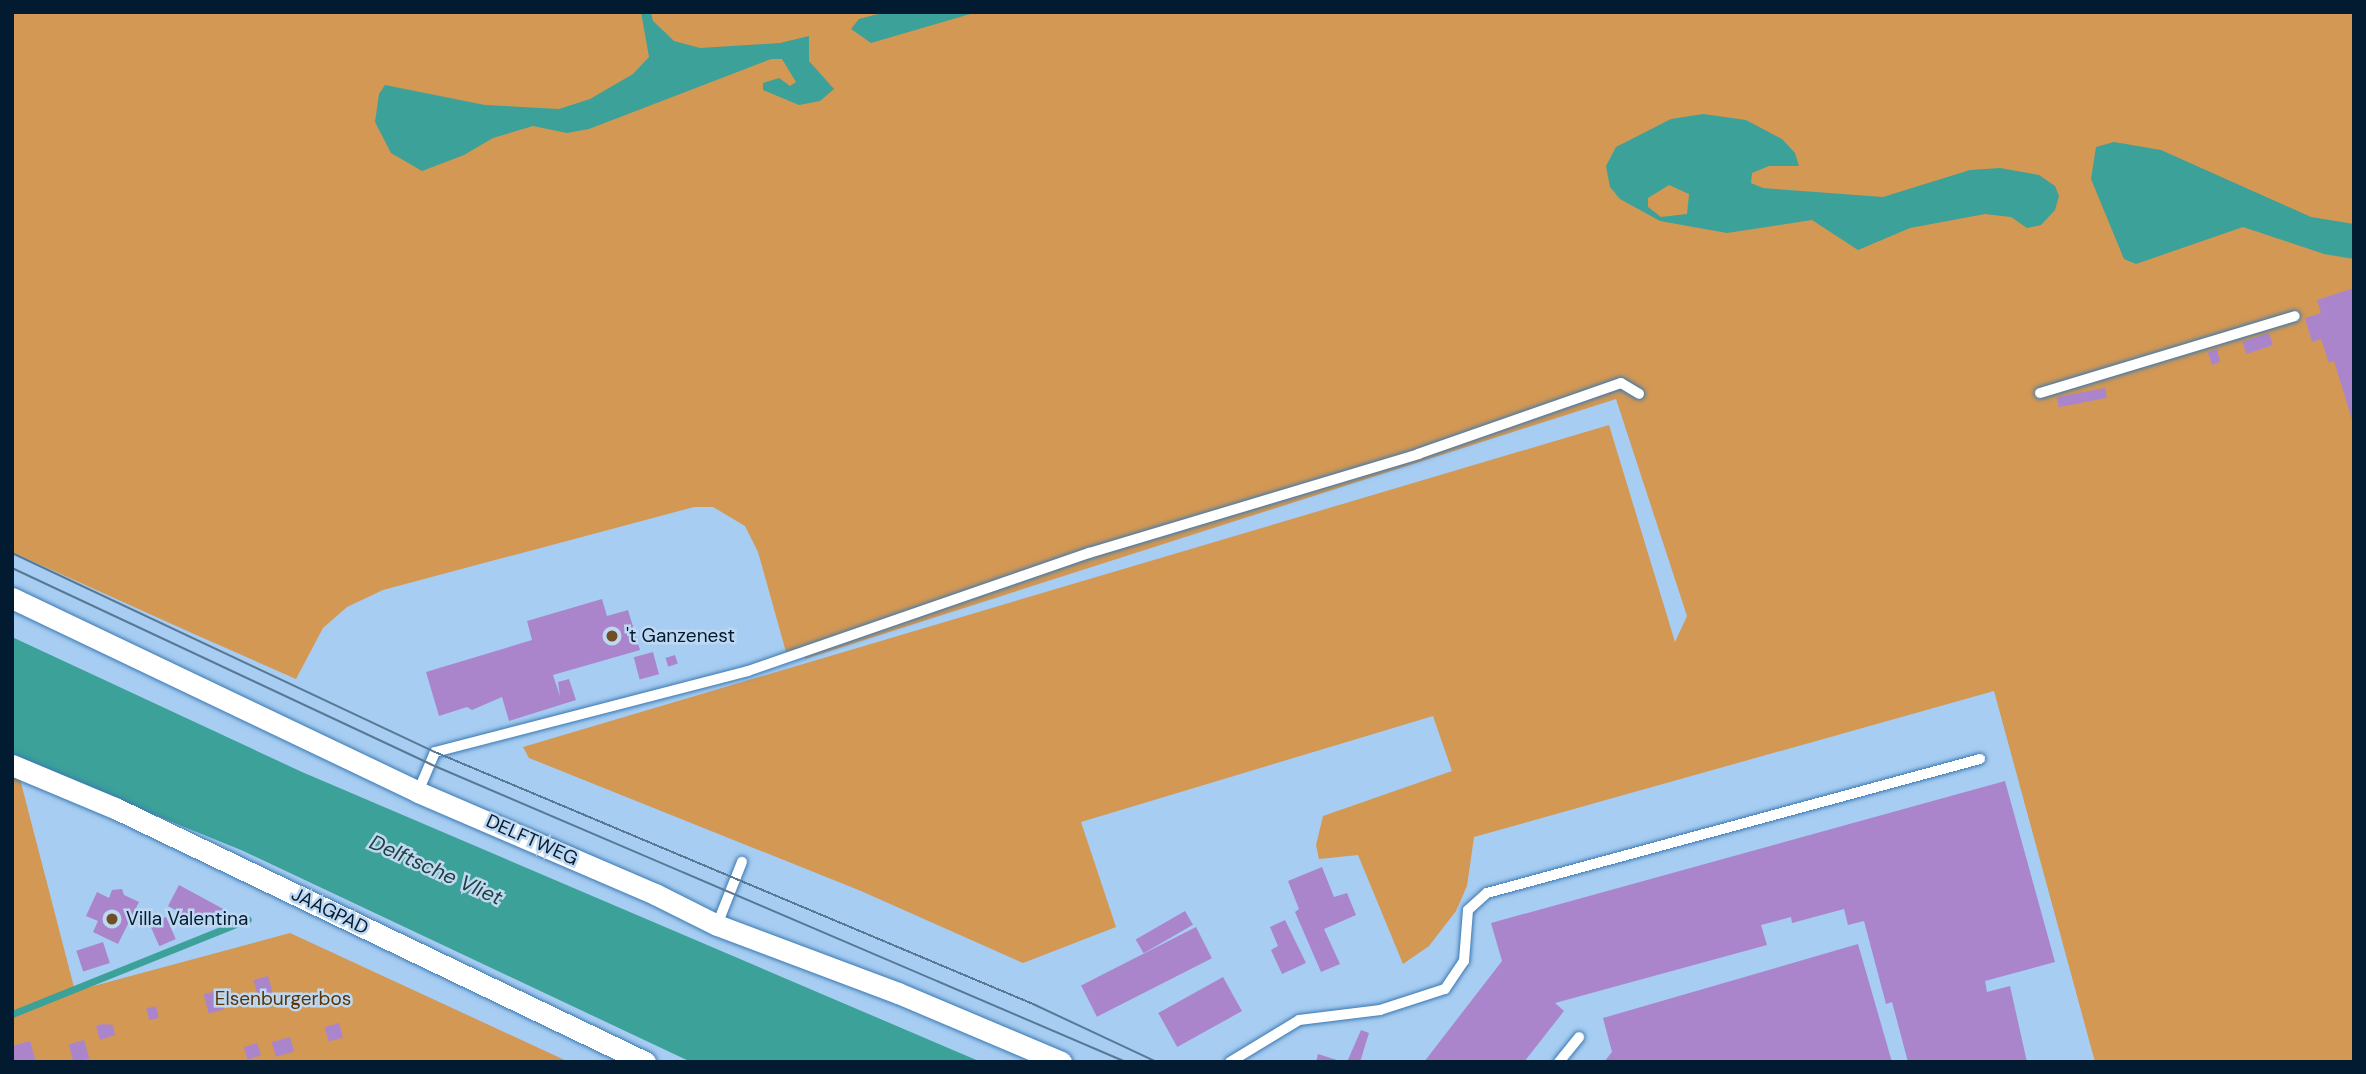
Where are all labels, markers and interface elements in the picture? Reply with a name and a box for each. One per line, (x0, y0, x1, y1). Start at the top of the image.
place label: 't Ganzenest (626, 625, 735, 647)
marker: 't Ganzenest (604, 628, 620, 644)
street label: DELFTWEG (483, 810, 581, 870)
water label: Delftsche Vliet (366, 829, 506, 911)
street label: JAAGPAD (288, 883, 372, 939)
place label: Villa Valentina (126, 908, 248, 930)
marker: Villa Valentina (104, 911, 120, 927)
park label: Elsenburgerbos (215, 988, 351, 1010)

